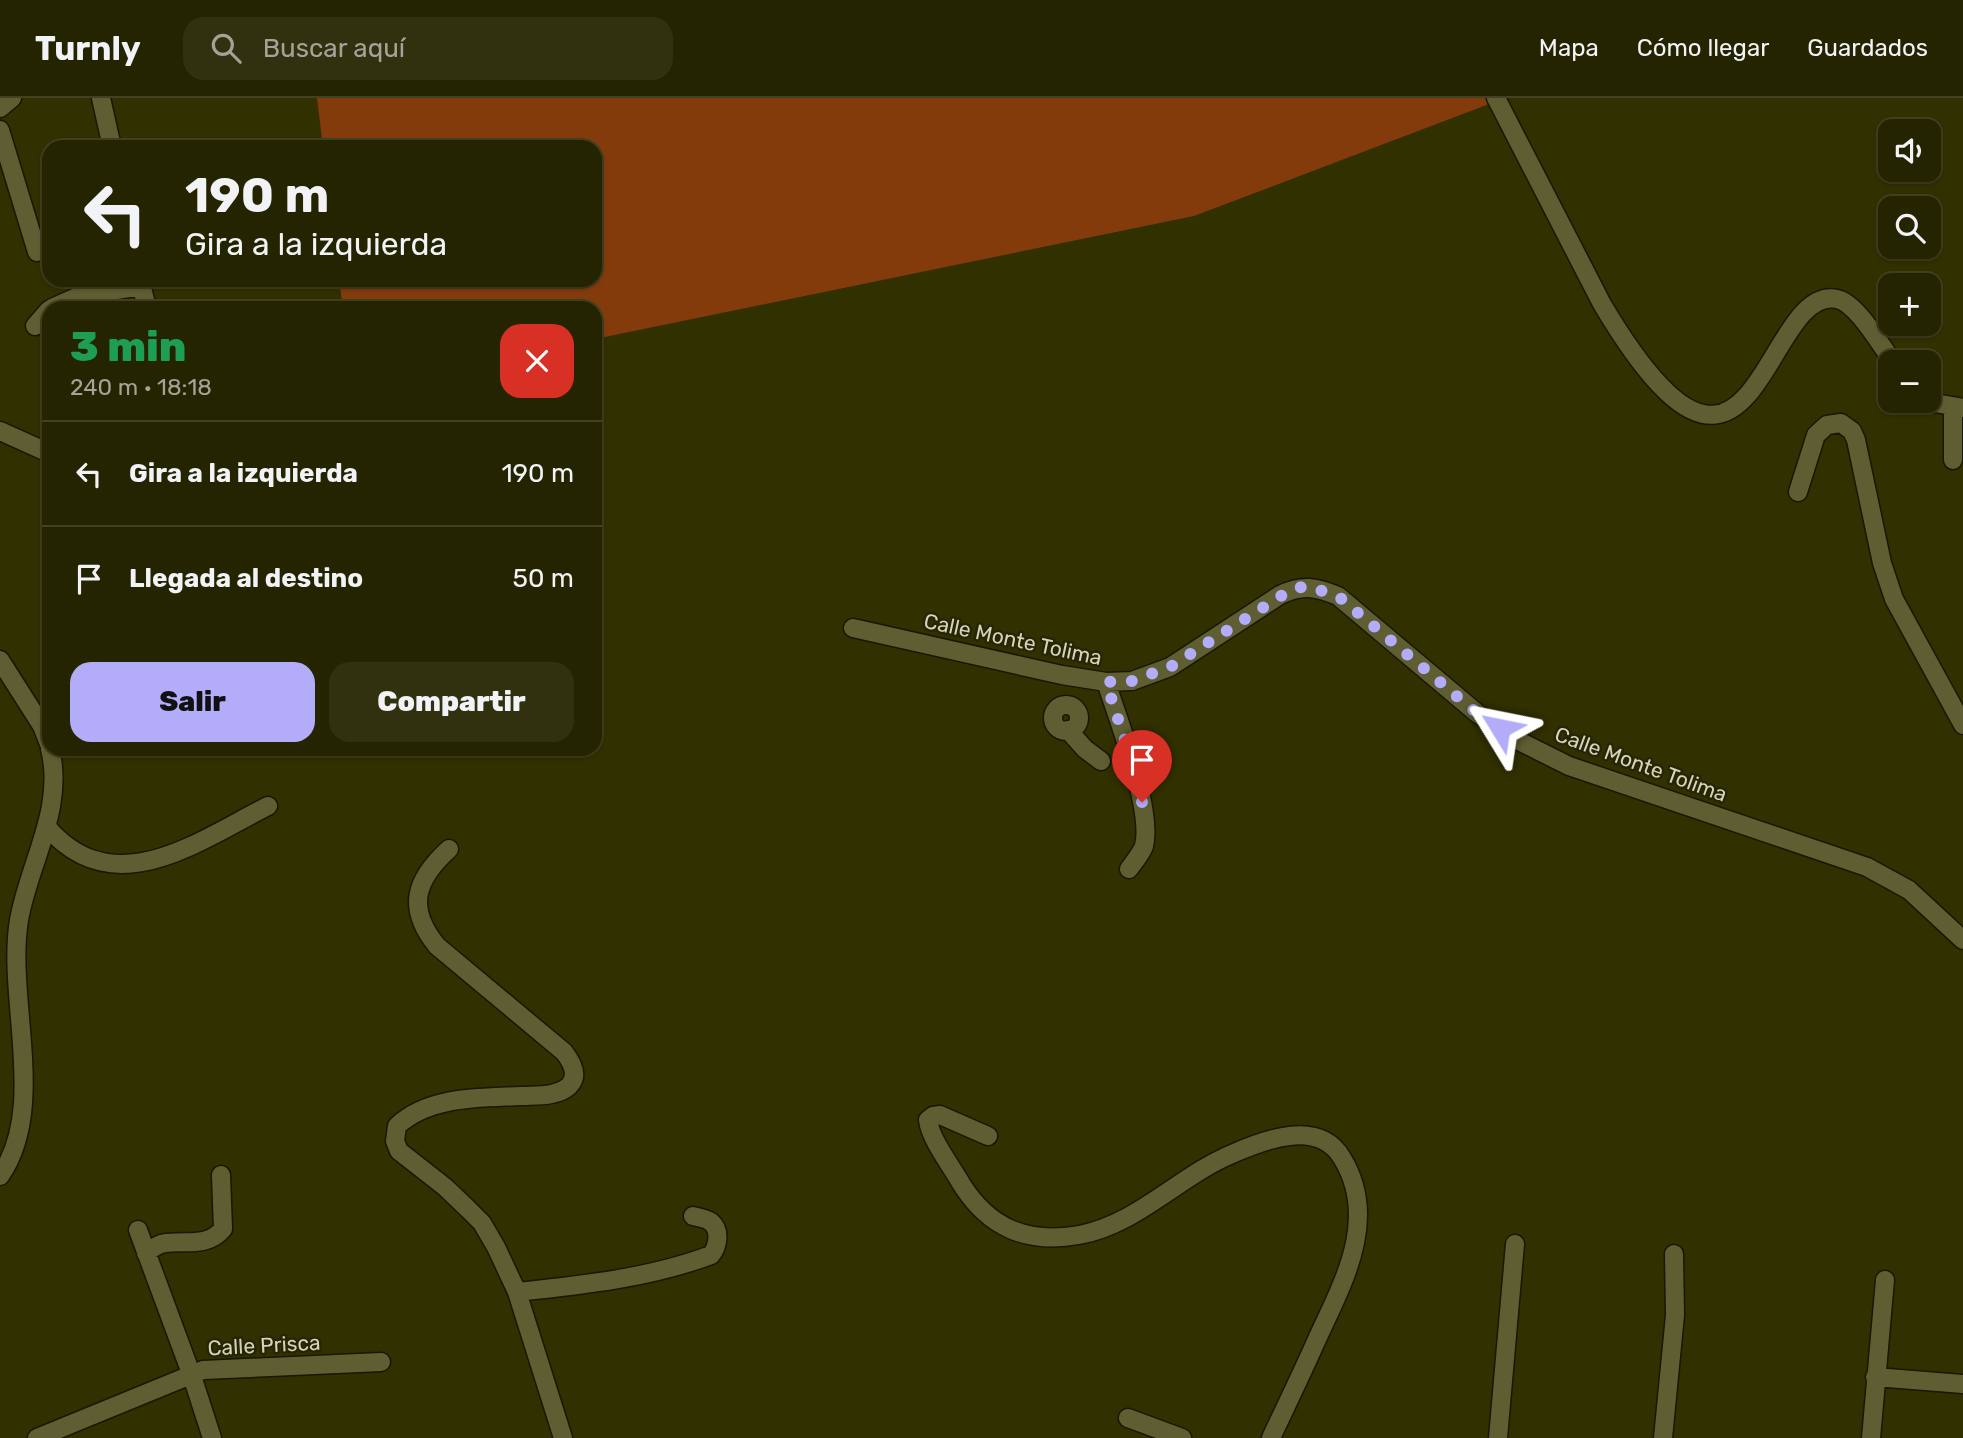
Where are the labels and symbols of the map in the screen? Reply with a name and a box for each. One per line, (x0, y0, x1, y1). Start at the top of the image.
street label: Calle Monte Tolima (922, 608, 1104, 670)
position arrow (1463, 691, 1537, 765)
street label: Calle Monte Tolima (1552, 721, 1730, 807)
pin (1112, 730, 1172, 802)
street label: Calle Prisca (207, 1330, 321, 1360)

